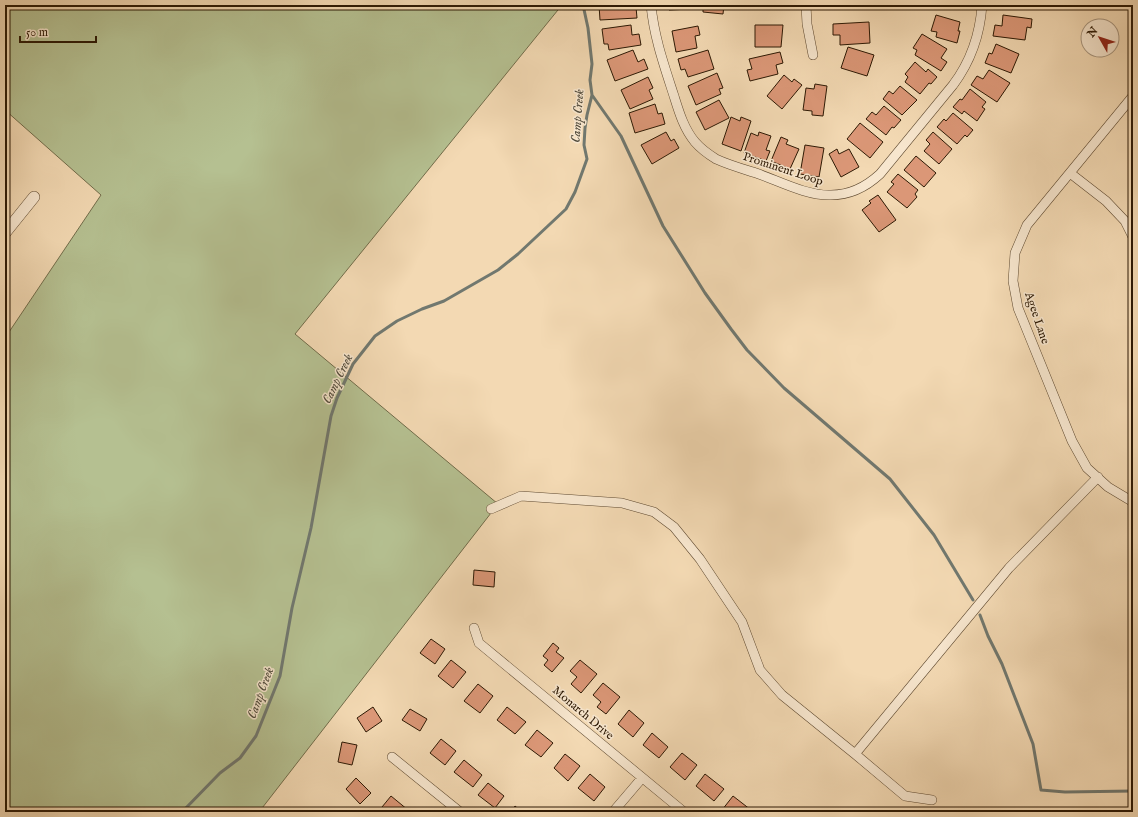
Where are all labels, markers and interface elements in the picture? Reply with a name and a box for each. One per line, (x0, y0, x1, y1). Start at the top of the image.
scale bar (20, 18, 96, 44)
north arrow (1080, 18, 1120, 58)
text: N (1084, 24, 1102, 41)
text: 50 m (26, 25, 48, 40)
water label: Camp Creek (568, 88, 588, 143)
street label: Prominent Loop (741, 149, 825, 190)
street label: Agee Lane (1021, 289, 1053, 346)
water label: Camp Creek (319, 350, 358, 407)
water label: Camp Creek (244, 664, 278, 721)
street label: Monarch Drive (549, 683, 617, 743)

